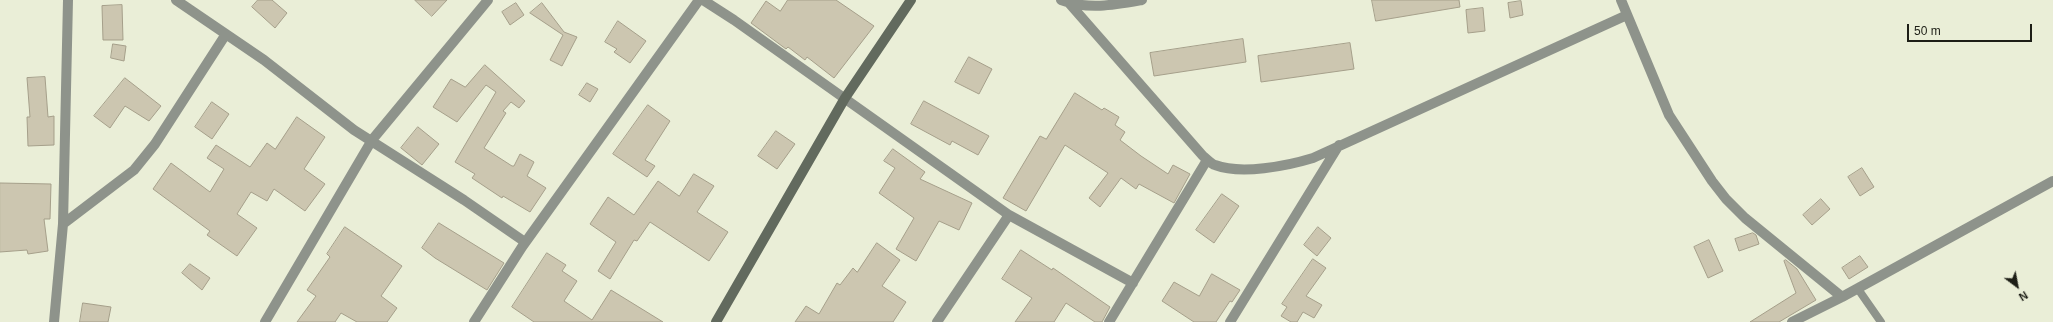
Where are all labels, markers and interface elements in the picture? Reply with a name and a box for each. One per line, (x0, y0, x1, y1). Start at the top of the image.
scale bar (1909, 16, 2034, 42)
text: 50 m (1914, 24, 1941, 38)
north arrow (1997, 266, 2037, 306)
text: N (2017, 289, 2030, 303)

